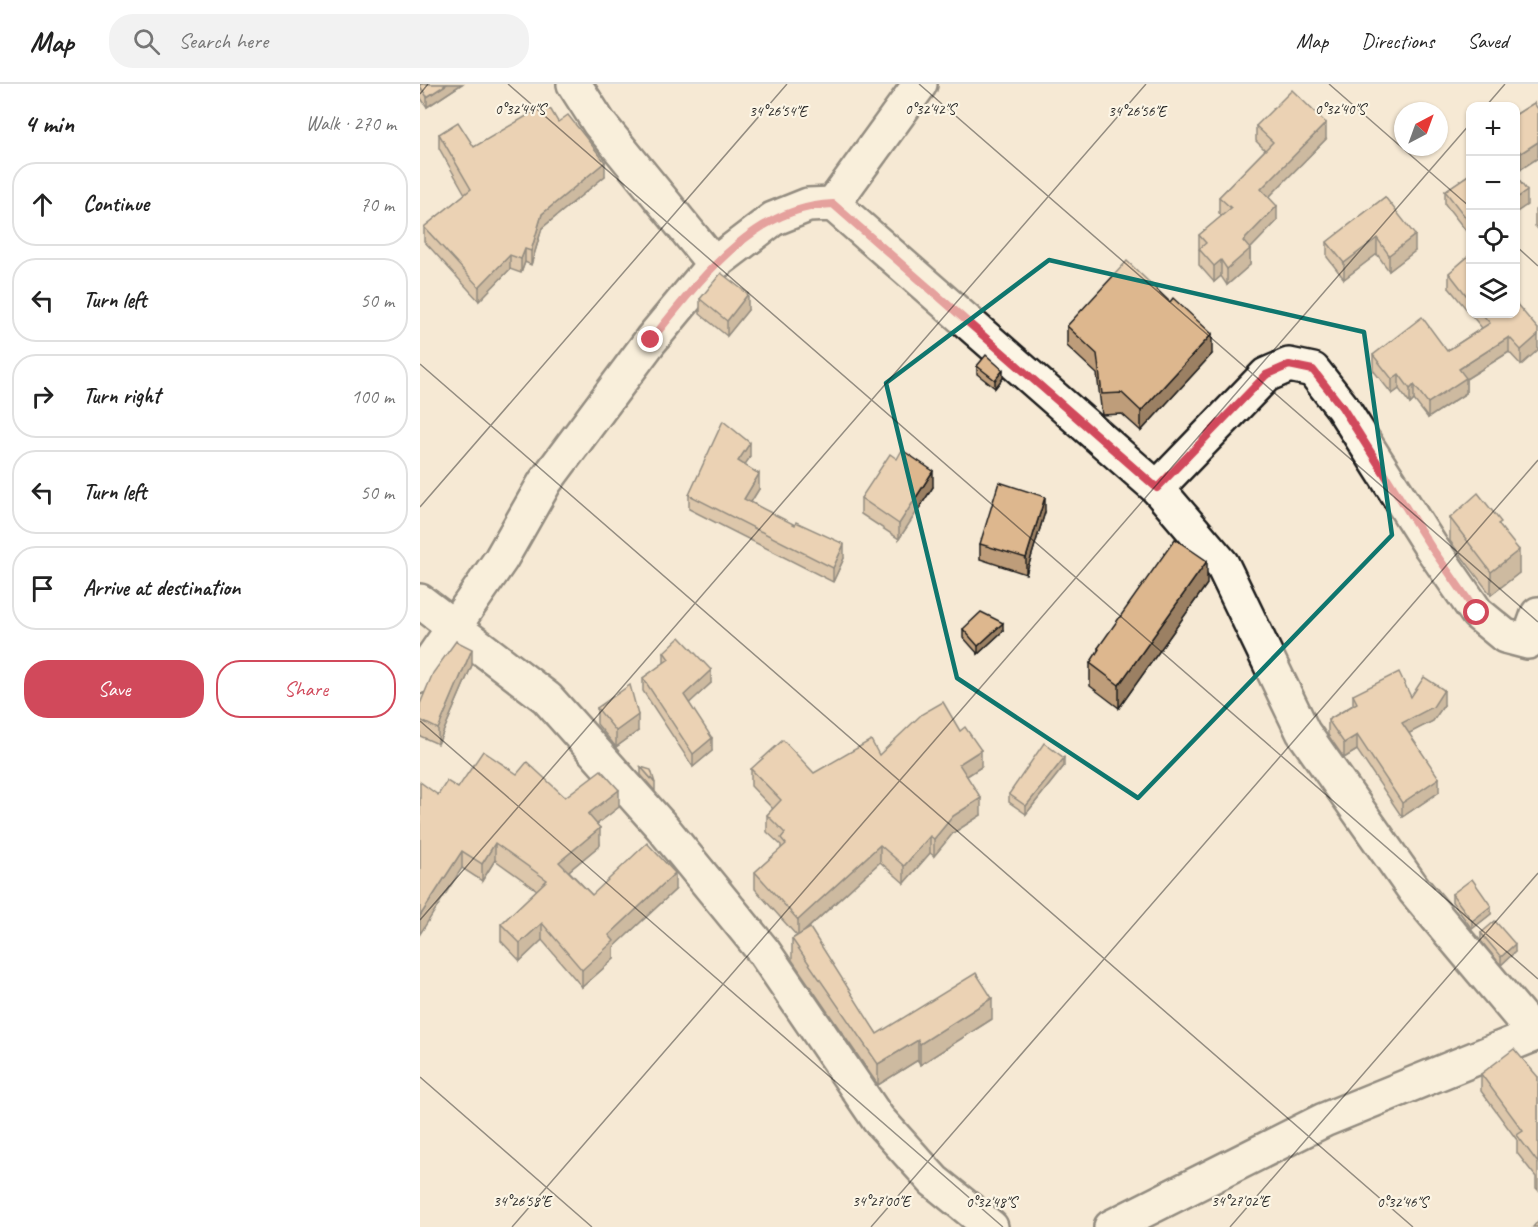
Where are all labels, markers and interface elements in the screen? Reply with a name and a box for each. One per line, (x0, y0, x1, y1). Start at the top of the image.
search box (109, 14, 529, 68)
text: Map (30, 24, 73, 59)
icon: search (130, 25, 163, 58)
text: Search here (178, 27, 268, 55)
text: Map (1296, 28, 1328, 54)
text: Directions (1361, 28, 1434, 54)
text: Saved (1467, 28, 1508, 54)
text: 0°32'44"S (495, 100, 548, 119)
text: 0°32'42"S (905, 100, 958, 119)
text: 0°32'40"S (1315, 100, 1368, 119)
text: 34°26'54"E (749, 102, 809, 121)
text: 34°26'56"E (1108, 102, 1168, 121)
north arrow (1394, 102, 1448, 156)
map controls (1466, 102, 1520, 318)
button: + (1466, 102, 1520, 156)
text: 4 min (24, 107, 74, 140)
text: Walk · 270 m (306, 111, 396, 136)
button: − (1466, 156, 1520, 210)
icon: ahead (26, 188, 59, 221)
text: Continue (83, 190, 149, 218)
text: 70 m (360, 192, 394, 217)
button: locate (1466, 210, 1520, 264)
button: layers (1466, 264, 1520, 318)
icon: left (26, 284, 59, 317)
text: Turn left (83, 286, 147, 314)
text: 50 m (360, 288, 394, 313)
route end (637, 326, 663, 352)
icon: right (26, 380, 59, 413)
text: Turn right (83, 382, 160, 410)
text: 100 m (351, 384, 394, 409)
icon: left (26, 476, 59, 509)
text: Turn left (83, 478, 147, 506)
text: 50 m (360, 480, 394, 505)
icon: arrive (26, 572, 59, 605)
text: Arrive at destination (83, 574, 240, 602)
route start (1463, 599, 1489, 625)
button: Save (24, 660, 204, 718)
button: Share (216, 660, 396, 718)
text: 34°26'58"E (493, 1192, 553, 1211)
text: 34°27'00"E (852, 1192, 912, 1211)
text: 34°27'02"E (1211, 1192, 1271, 1211)
text: 0°32'48"S (966, 1193, 1019, 1212)
text: 0°32'46"S (1377, 1193, 1430, 1212)

